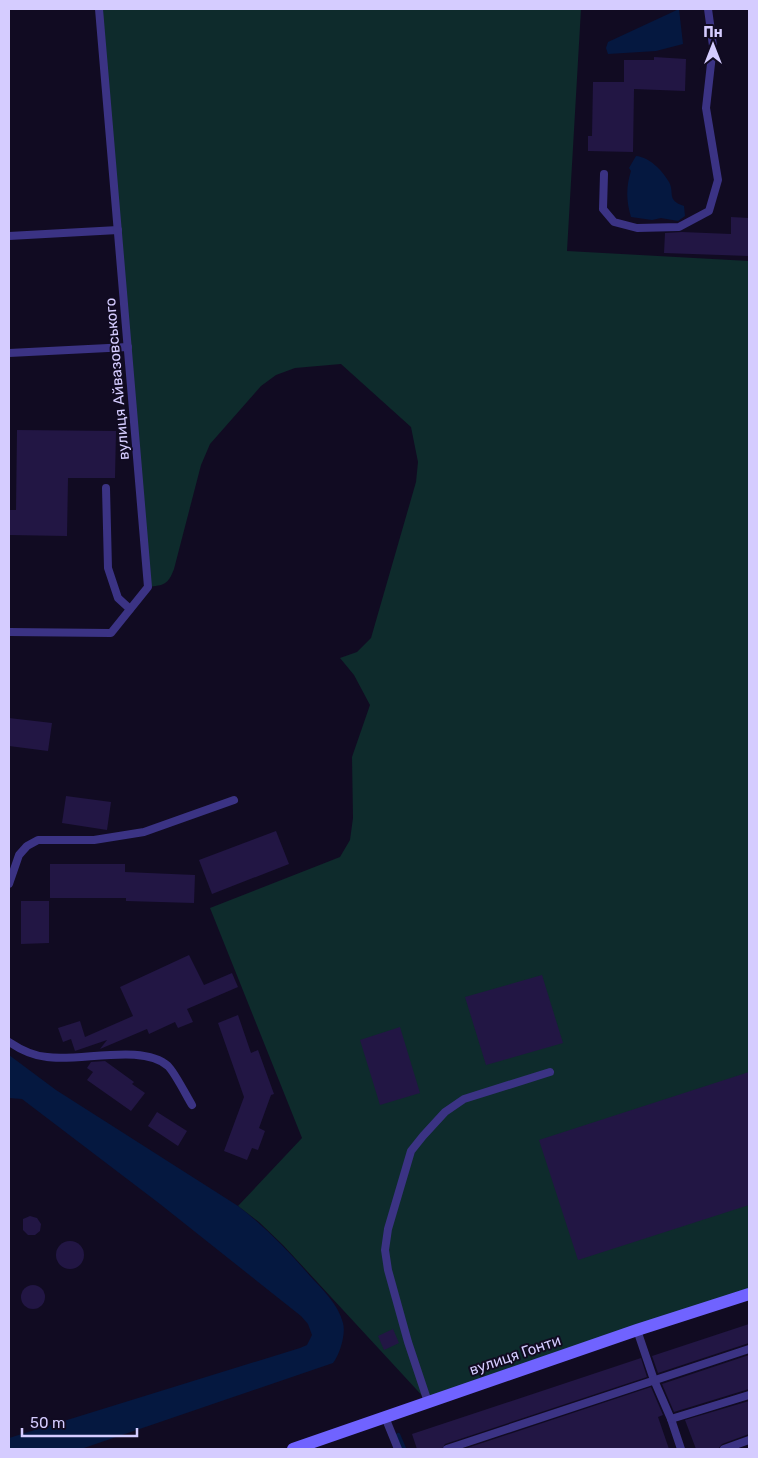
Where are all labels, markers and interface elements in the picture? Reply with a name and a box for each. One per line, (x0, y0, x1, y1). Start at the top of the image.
north arrow (688, 20, 738, 70)
text: Пн (703, 24, 723, 41)
street label: вулиця Айвазовського (101, 297, 133, 461)
street label: вулиця Гонти (467, 1331, 563, 1379)
scale bar (22, 1406, 138, 1438)
text: 50 m (30, 1414, 65, 1432)

